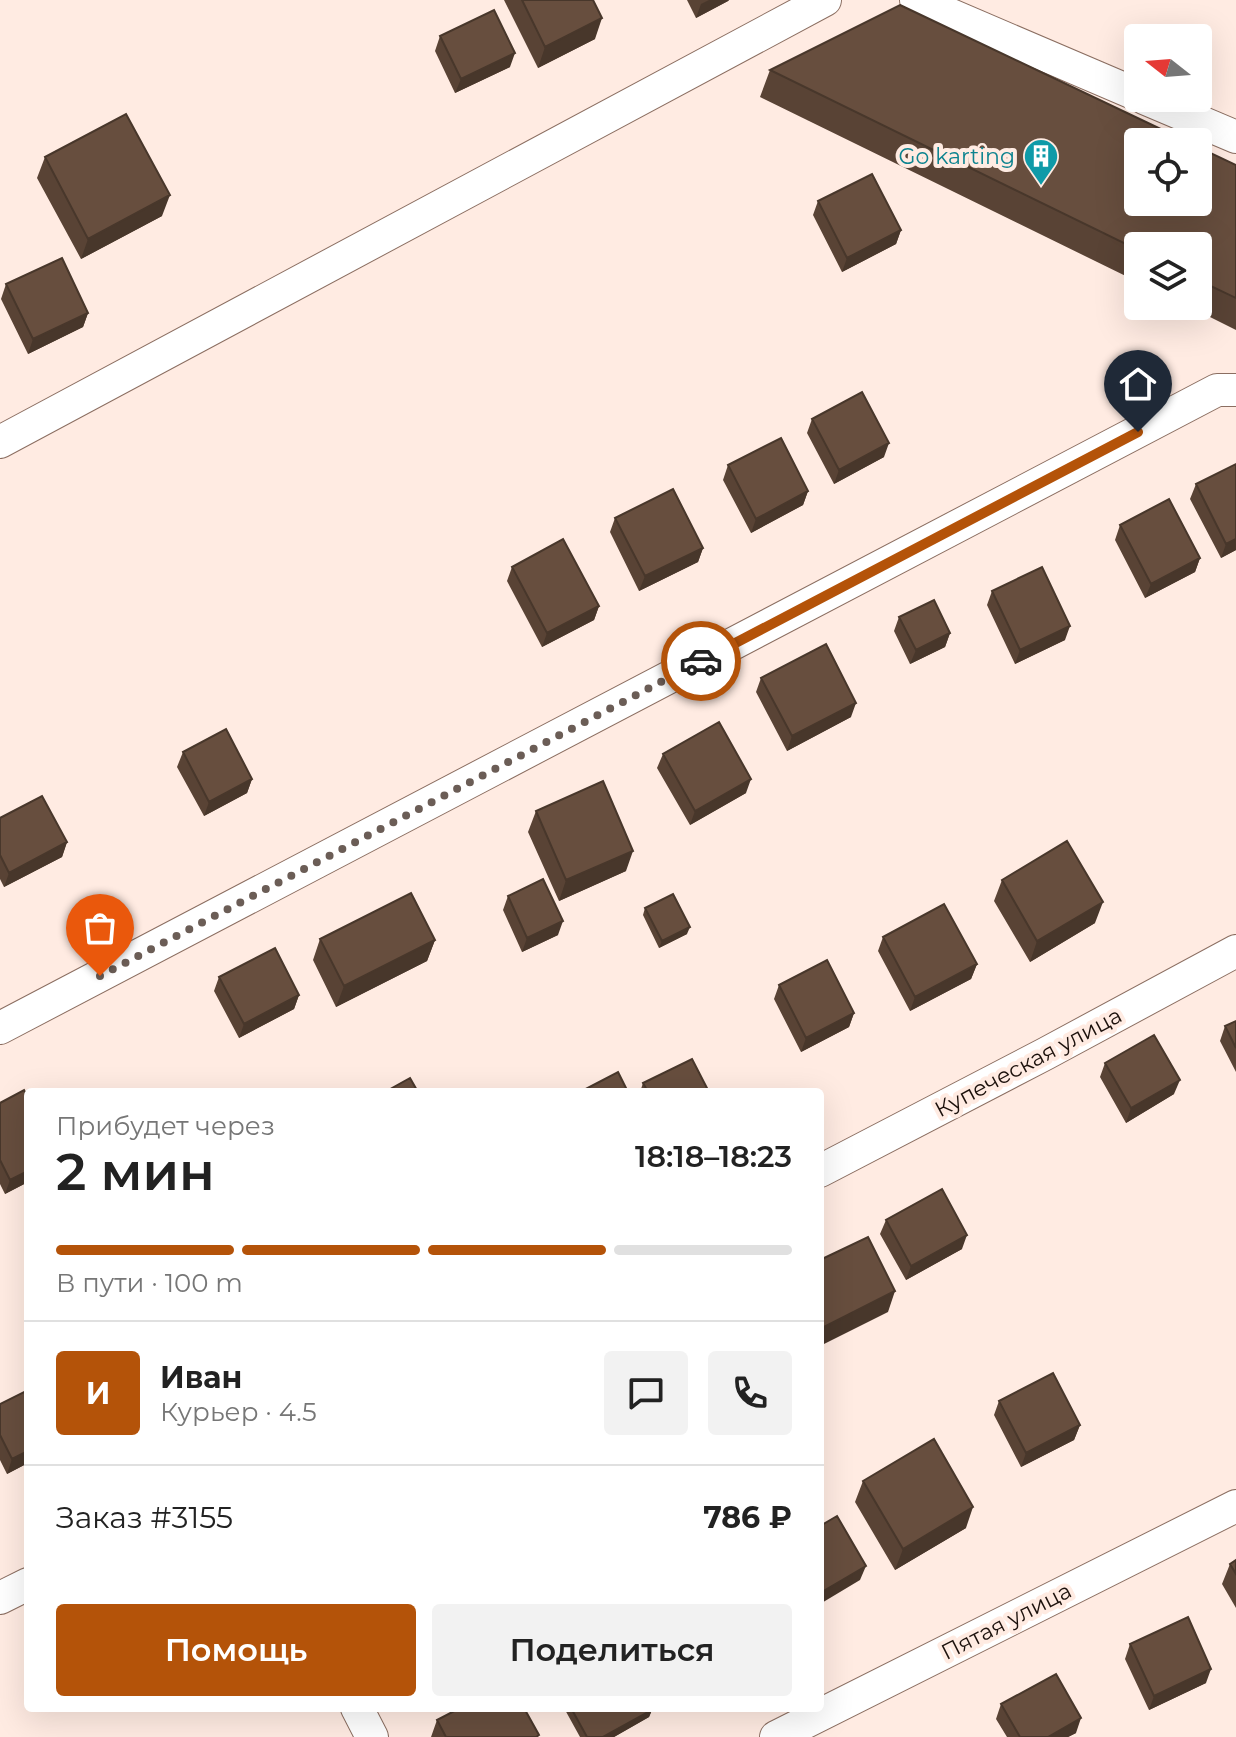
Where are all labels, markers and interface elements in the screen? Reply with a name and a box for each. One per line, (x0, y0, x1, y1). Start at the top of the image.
north arrow (1124, 24, 1212, 112)
map controls (1124, 24, 1212, 320)
button: locate (1124, 128, 1212, 216)
building icon: Go karting (1022, 137, 1060, 187)
place label: Go karting (899, 143, 1015, 170)
button: layers (1124, 232, 1212, 320)
pin (1104, 350, 1172, 432)
icon: home (1116, 362, 1160, 406)
courier (661, 621, 741, 701)
icon: car (679, 639, 723, 683)
pin (66, 894, 134, 976)
icon: bag (78, 906, 122, 950)
street label: Купеческая улица (930, 1002, 1126, 1123)
text: Прибудет через (56, 1110, 275, 1142)
text: 18:18–18:23 (635, 1138, 792, 1175)
text: 2 мин (56, 1140, 215, 1203)
text: В пути · 100 m (56, 1267, 243, 1299)
button: chat (604, 1351, 688, 1435)
button: phone (708, 1351, 792, 1435)
text: Иван (160, 1359, 242, 1396)
text: И (86, 1375, 110, 1412)
text: Курьер · 4.5 (160, 1396, 317, 1428)
text: Заказ #3155 (56, 1499, 233, 1536)
text: 786 ₽ (703, 1499, 792, 1536)
street label: Пятая улица (937, 1577, 1076, 1666)
button: Помощь (56, 1604, 416, 1696)
button: Поделиться (432, 1604, 792, 1696)

